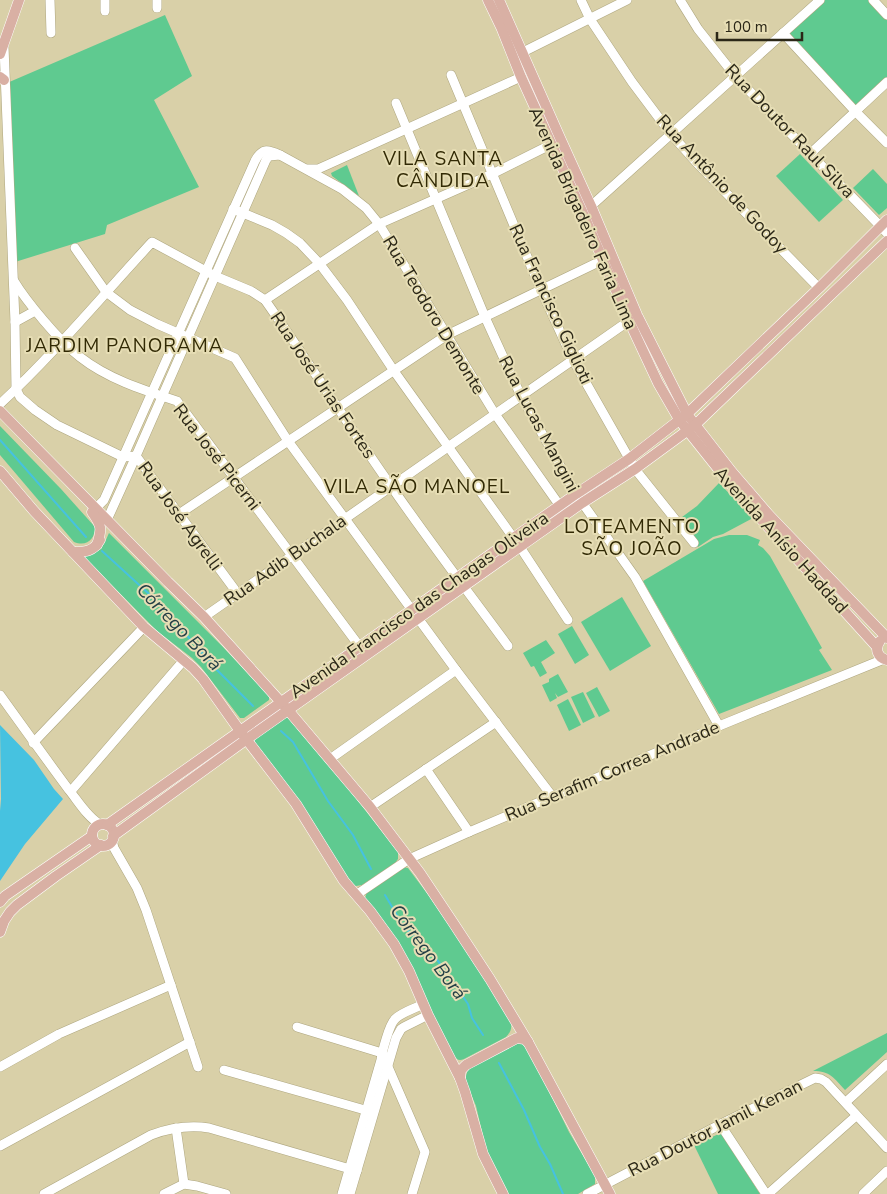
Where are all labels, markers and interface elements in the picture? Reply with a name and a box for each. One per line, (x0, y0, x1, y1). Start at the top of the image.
scale bar (717, 10, 802, 42)
text: 100 m (724, 17, 768, 37)
street label: Rua Doutor Raul Silva (720, 59, 860, 203)
street label: Avenida Brigadeiro Faria Lima (523, 103, 643, 333)
street label: Rua Antônio de Godoy (651, 109, 793, 259)
district label: VILA SANTA CÂNDIDA (382, 146, 503, 194)
street label: Rua Francisco Giglioti (503, 220, 599, 388)
street label: Rua Teodoro Demonte (377, 231, 491, 399)
street label: Rua José Urias Fortes (265, 307, 381, 463)
district label: JARDIM PANORAMA (25, 333, 224, 359)
street label: Rua Lucas Mangini (493, 352, 585, 496)
street label: Rua José Picerni (168, 399, 266, 515)
street label: Rua José Agrelli (132, 457, 228, 575)
street label: Avenida Anísio Haddad (709, 461, 853, 619)
district label: VILA SÃO MANOEL (323, 474, 510, 500)
street label: Avenida Francisco das Chagas Oliveira (285, 506, 553, 704)
street label: Rua Adib Buchala (219, 509, 351, 611)
district label: LOTEAMENTO SÃO JOÃO (564, 514, 700, 562)
water label: Córrego Borá (130, 577, 228, 677)
street label: Rua Serafim Correa Andrade (501, 715, 723, 827)
water label: Córrego Borá (384, 899, 472, 1005)
street label: Rua Doutor Jamil Kenan (624, 1074, 806, 1182)

